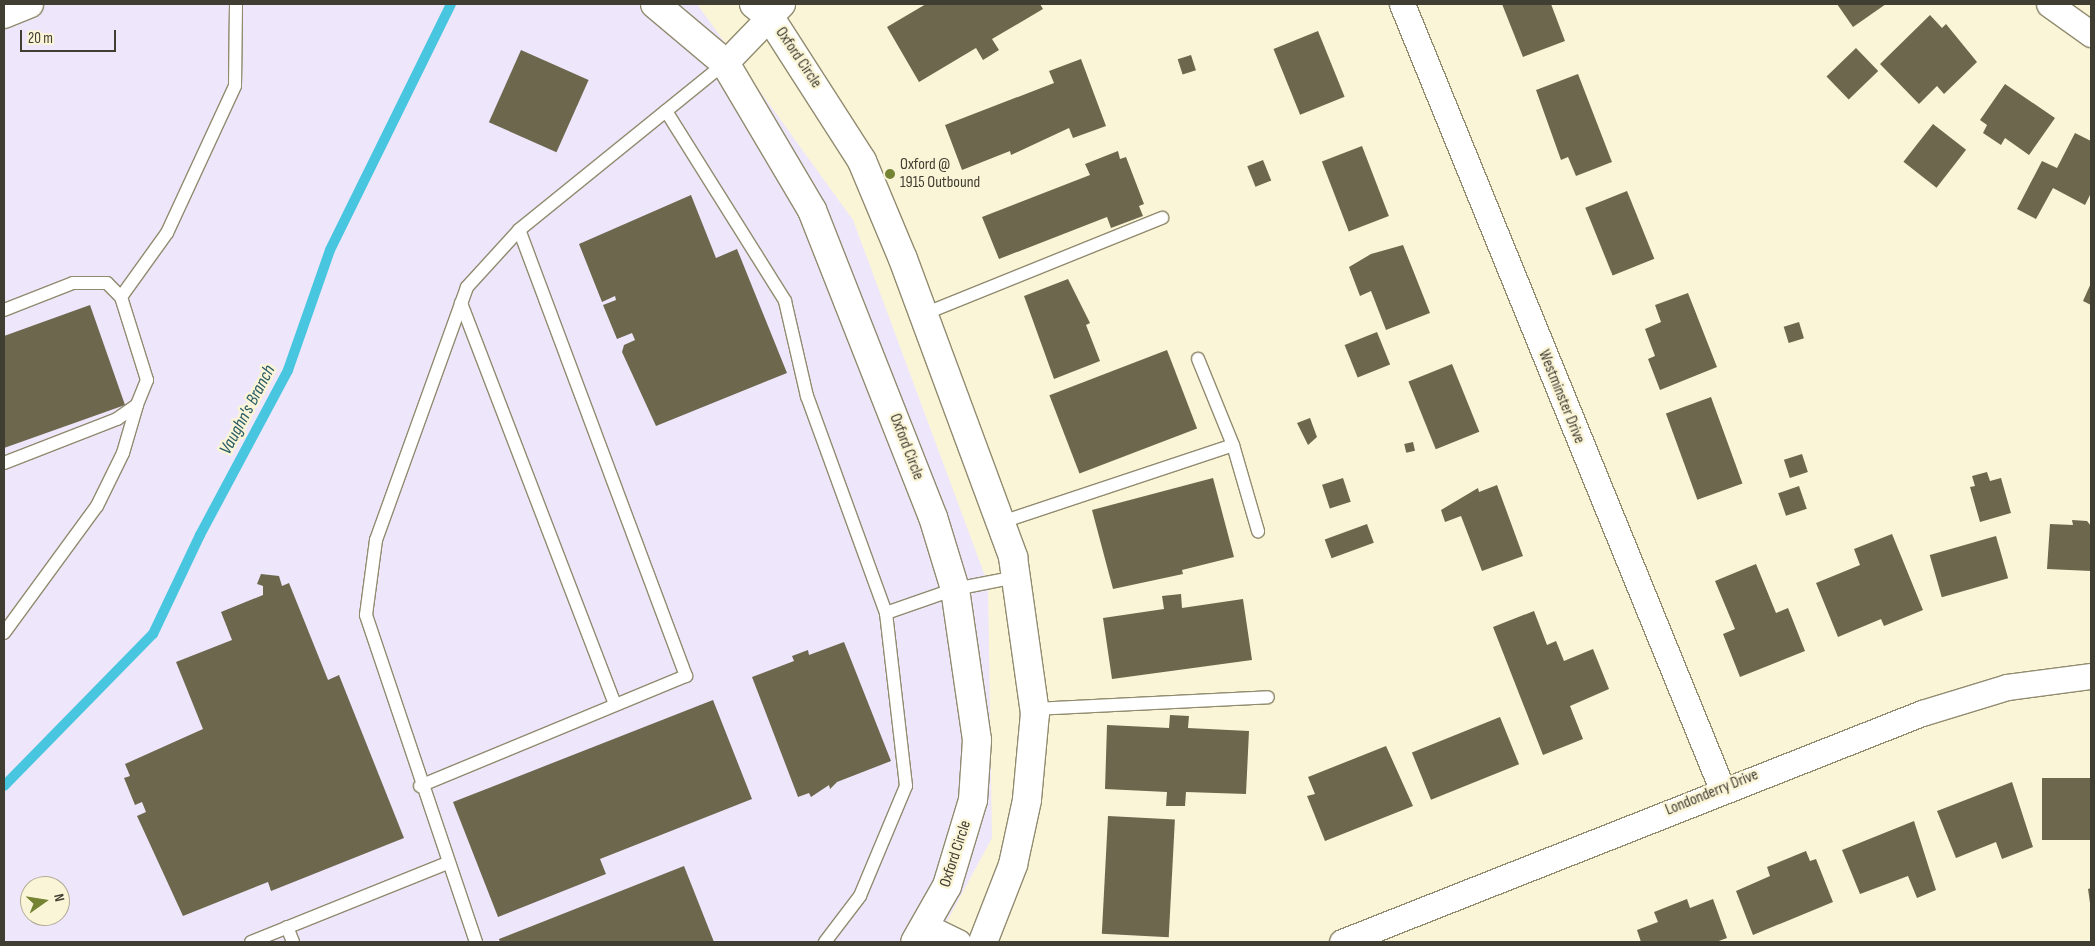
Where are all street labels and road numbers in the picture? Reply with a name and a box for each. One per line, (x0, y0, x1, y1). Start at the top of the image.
street label: Oxford Circle (771, 24, 825, 92)
street label: Westminster Drive (1534, 347, 1588, 447)
street label: Oxford Circle (885, 411, 927, 483)
street label: Londonderry Drive (1663, 766, 1761, 820)
street label: Oxford Circle (936, 818, 976, 890)

